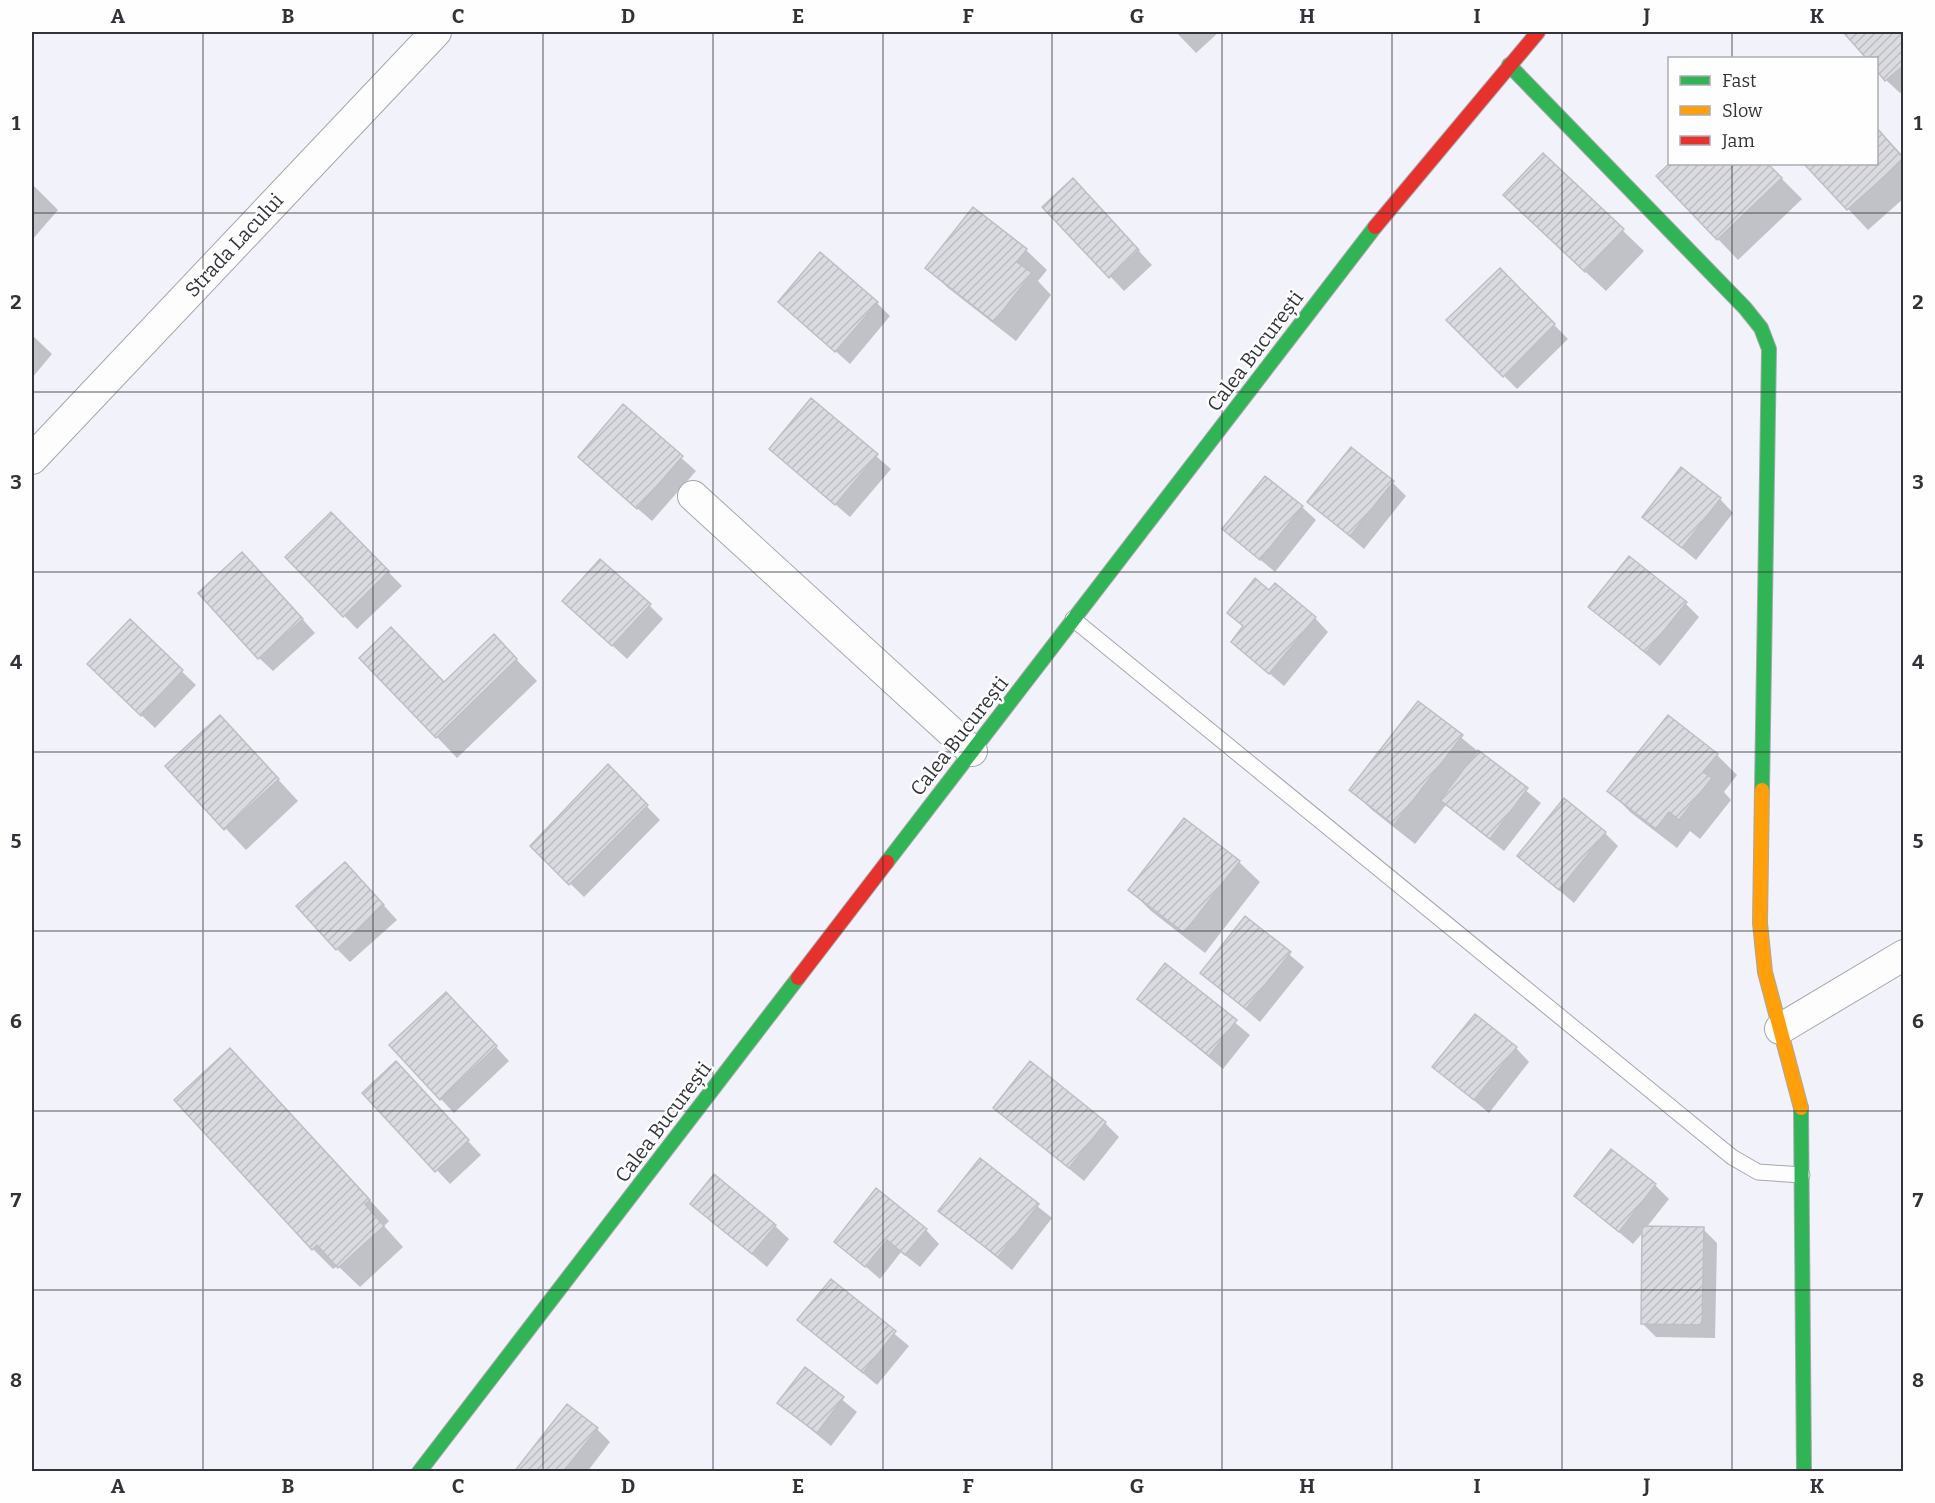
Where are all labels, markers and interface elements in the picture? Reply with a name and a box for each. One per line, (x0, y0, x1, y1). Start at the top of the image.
text: A (111, 4, 126, 28)
text: B (282, 4, 295, 28)
text: C (452, 4, 464, 28)
text: D (621, 4, 635, 28)
text: E (792, 4, 804, 28)
text: F (962, 4, 974, 28)
text: G (1130, 4, 1144, 28)
text: H (1299, 4, 1315, 28)
text: I (1473, 4, 1481, 28)
text: J (1643, 4, 1651, 28)
text: K (1810, 4, 1825, 28)
legend (1668, 57, 1878, 165)
text: Fast (1722, 70, 1757, 92)
text: Slow (1722, 100, 1763, 122)
text: 1 (12, 111, 21, 135)
text: 1 (1914, 111, 1923, 135)
text: Jam (1721, 130, 1755, 152)
street label: Strada Lacului (180, 188, 288, 302)
street label: Calea București (1202, 286, 1309, 417)
text: 2 (10, 290, 22, 314)
text: 2 (1912, 290, 1924, 314)
text: 3 (10, 470, 22, 494)
text: 3 (1912, 470, 1924, 494)
text: 4 (10, 650, 22, 674)
text: 4 (1912, 650, 1924, 674)
street label: Calea București (905, 672, 1014, 801)
text: 5 (11, 829, 22, 853)
text: 5 (1913, 829, 1924, 853)
text: 6 (10, 1009, 22, 1033)
text: 6 (1912, 1009, 1924, 1033)
street label: Calea București (610, 1057, 717, 1188)
text: 7 (11, 1188, 22, 1212)
text: 7 (1913, 1188, 1924, 1212)
text: 8 (10, 1368, 22, 1392)
text: 8 (1912, 1368, 1924, 1392)
text: A (111, 1474, 126, 1498)
text: B (282, 1474, 295, 1498)
text: C (452, 1474, 464, 1498)
text: D (621, 1474, 635, 1498)
text: E (792, 1474, 804, 1498)
text: F (962, 1474, 974, 1498)
text: G (1130, 1474, 1144, 1498)
text: H (1299, 1474, 1315, 1498)
text: I (1473, 1474, 1481, 1498)
text: J (1643, 1474, 1651, 1498)
text: K (1810, 1474, 1825, 1498)

